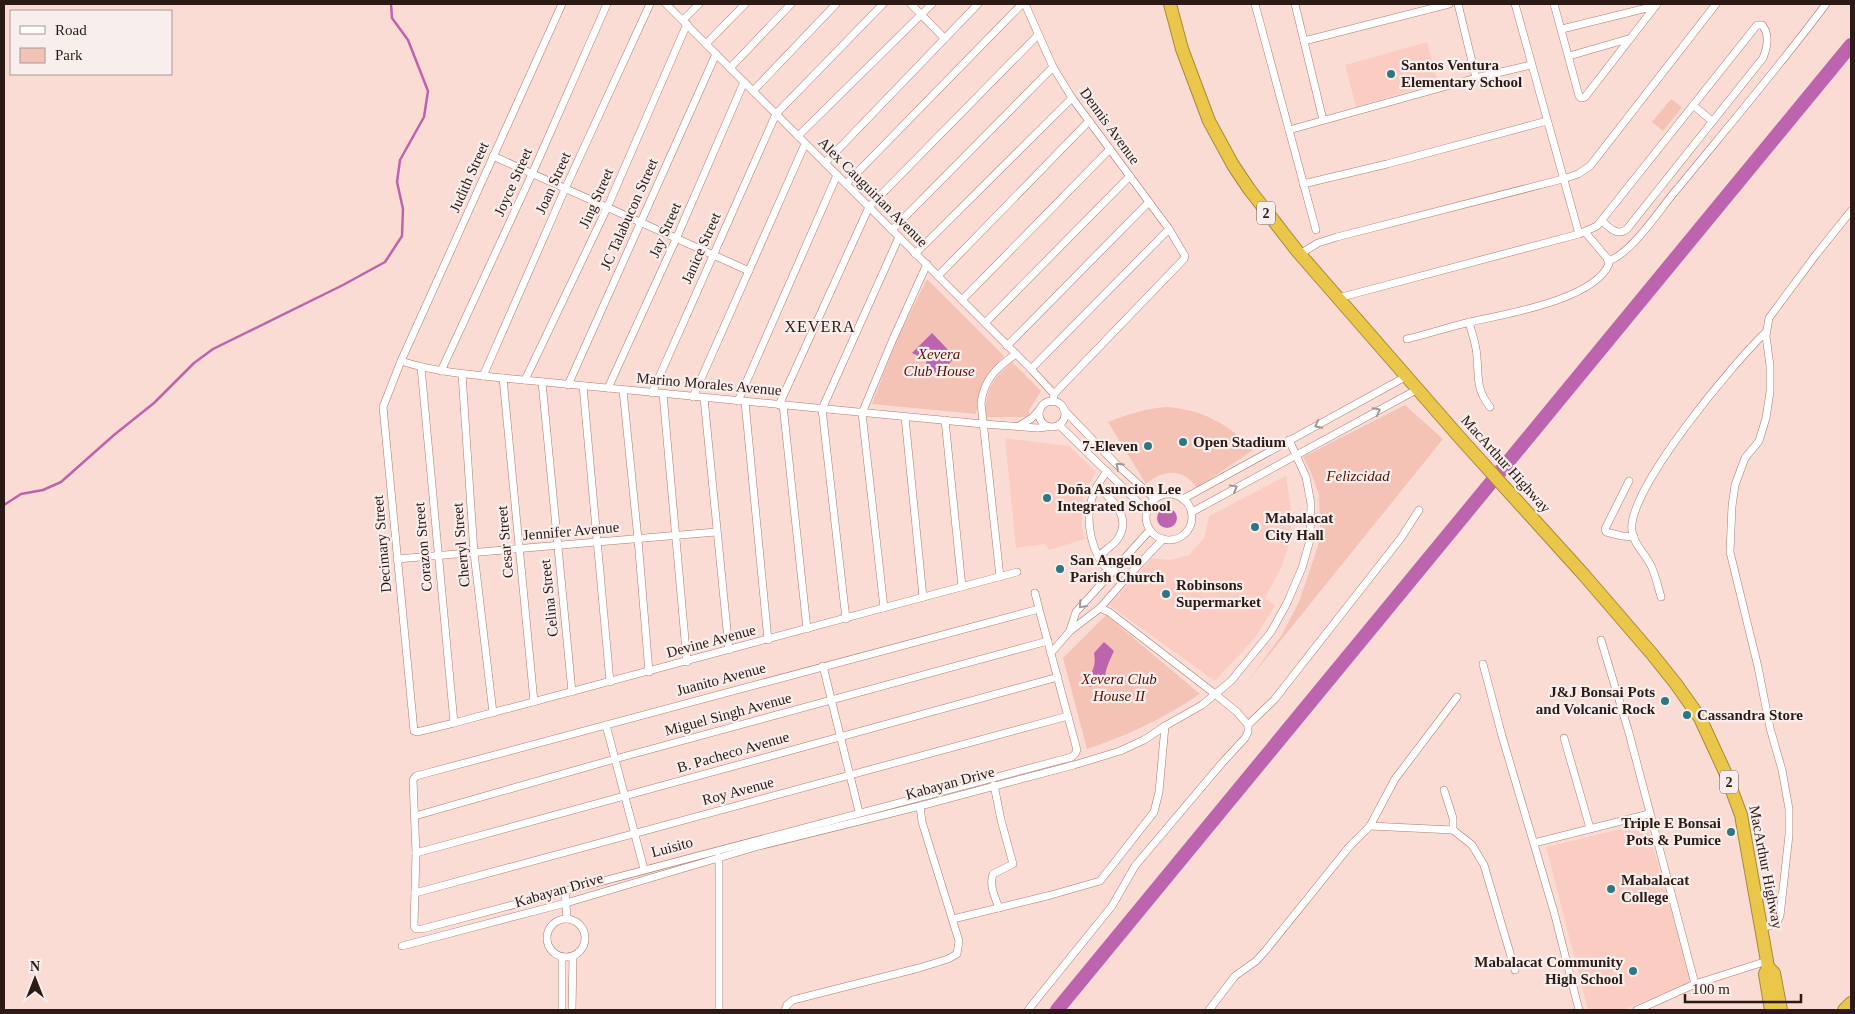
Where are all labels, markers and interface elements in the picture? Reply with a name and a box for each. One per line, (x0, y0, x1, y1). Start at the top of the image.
legend (10, 10, 172, 75)
text: Road (55, 22, 87, 38)
text: Park (55, 47, 83, 63)
place label: Santos Ventura Elementary School (1401, 57, 1522, 90)
marker: Santos Ventura Elementary School (1385, 68, 1397, 80)
street label: Dennis Avenue (1077, 85, 1143, 168)
street label: Alex Cauguirian Avenue (815, 134, 931, 250)
street label: Judith Street (446, 139, 492, 215)
street label: Joyce Street (491, 145, 535, 219)
street label: Joan Street (532, 149, 574, 217)
street label: JC Talabucon Street (597, 155, 661, 272)
street label: Jing Street (576, 165, 617, 230)
street label: Jay Street (646, 199, 685, 260)
road number: 2 (1257, 202, 1275, 224)
street label: Janice Street (678, 209, 724, 286)
district label: XEVERA (785, 318, 855, 335)
park label: Xevera Club House (903, 346, 975, 379)
street label: Marino Morales Avenue (636, 370, 783, 398)
one-way arrow (1372, 407, 1381, 417)
street label: MacArthur Highway (1458, 412, 1554, 516)
one-way arrow (1314, 419, 1323, 429)
place label: Open Stadium (1193, 434, 1286, 450)
marker: Open Stadium (1177, 436, 1189, 448)
place label: 7-Eleven (1082, 438, 1139, 454)
marker: 7-Eleven (1142, 440, 1154, 452)
one-way arrow (1116, 463, 1125, 472)
park label: Felizcidad (1325, 468, 1390, 484)
place label: Doña Asuncion Lee Integrated School (1057, 481, 1182, 514)
one-way arrow (1229, 484, 1238, 494)
marker: Doña Asuncion Lee Integrated School (1041, 492, 1053, 504)
street label: Decimary Street (370, 494, 394, 593)
street label: Corazon Street (411, 501, 435, 592)
street label: Cherryl Street (449, 501, 473, 588)
street label: Cesar Street (494, 504, 516, 579)
place label: Mabalacat City Hall (1265, 510, 1333, 543)
street label: Jennifer Avenue (522, 519, 620, 543)
marker: Mabalacat City Hall (1249, 521, 1261, 533)
place label: San Angelo Parish Church (1070, 552, 1165, 585)
street label: Celina Street (537, 558, 561, 638)
marker: San Angelo Parish Church (1054, 563, 1066, 575)
place label: Robinsons Supermarket (1176, 577, 1261, 610)
marker: Robinsons Supermarket (1160, 588, 1172, 600)
one-way arrow (1079, 600, 1088, 609)
street label: Devine Avenue (665, 621, 758, 661)
street label: Juanito Avenue (675, 659, 768, 699)
park label: Xevera Club House II (1080, 671, 1157, 704)
place label: J&J Bonsai Pots and Volcanic Rock (1536, 684, 1656, 717)
street label: Miguel Singh Avenue (663, 689, 793, 739)
marker: J&J Bonsai Pots and Volcanic Rock (1659, 695, 1671, 707)
place label: Cassandra Store (1697, 707, 1803, 723)
marker: Cassandra Store (1681, 709, 1693, 721)
street label: B. Pacheco Avenue (675, 728, 791, 776)
street label: Kabayan Drive (904, 763, 996, 803)
road number: 2 (1720, 770, 1738, 794)
street label: Roy Avenue (700, 774, 776, 808)
street label: MacArthur Highway (1746, 804, 1786, 931)
place label: Triple E Bonsai Pots & Pumice (1621, 815, 1721, 848)
marker: Triple E Bonsai Pots & Pumice (1725, 826, 1737, 838)
street label: Luisito (649, 834, 695, 860)
street label: Kabayan Drive (513, 870, 605, 910)
place label: Mabalacat College (1621, 872, 1689, 905)
marker: Mabalacat College (1605, 883, 1617, 895)
north arrow (10, 954, 60, 1004)
place label: Mabalacat Community High School (1474, 954, 1623, 987)
text: N (30, 959, 40, 974)
marker: Mabalacat Community High School (1627, 965, 1639, 977)
scale bar (1685, 972, 1801, 1004)
text: 100 m (1692, 981, 1730, 997)

